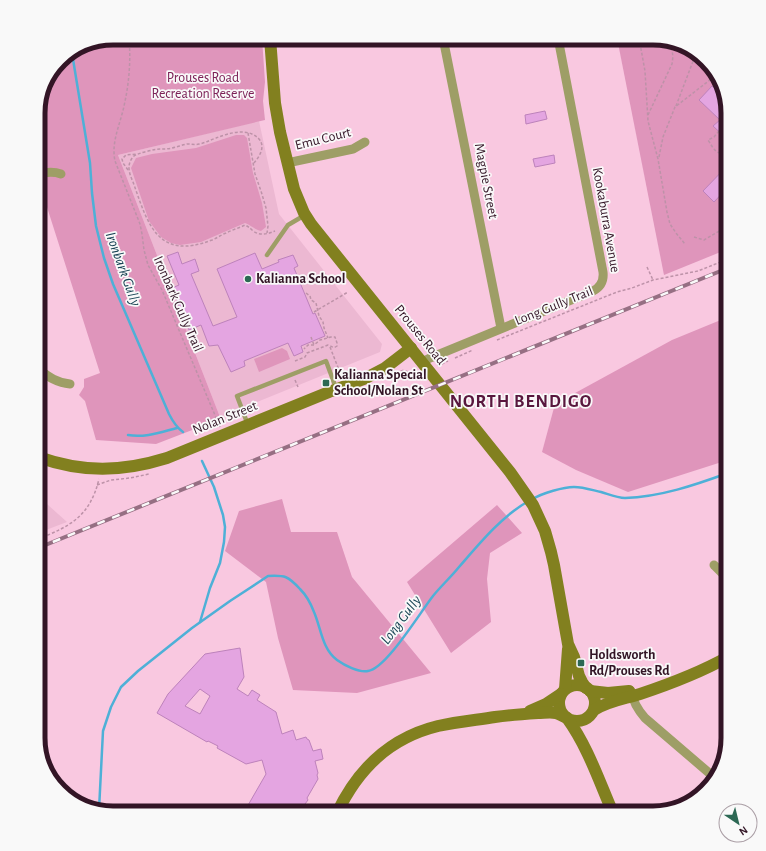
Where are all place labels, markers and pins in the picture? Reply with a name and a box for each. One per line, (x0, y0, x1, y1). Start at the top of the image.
place label: Kalianna School (256, 272, 345, 286)
marker: Kalianna School (243, 274, 253, 284)
place label: Kalianna Special School/Nolan St (334, 368, 427, 398)
marker: Kalianna Special School/Nolan St (321, 378, 331, 388)
place label: Holdsworth Rd/Prouses Rd (589, 648, 670, 678)
marker: Holdsworth Rd/Prouses Rd (576, 658, 586, 668)

